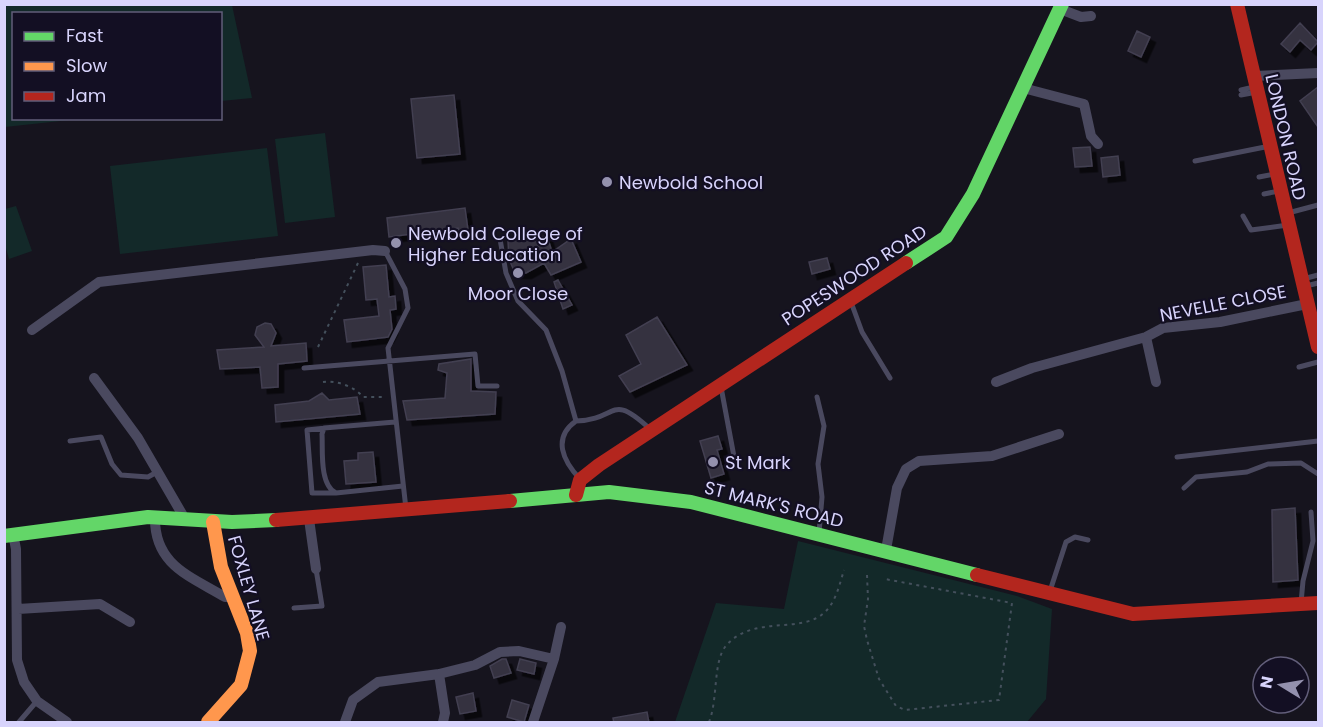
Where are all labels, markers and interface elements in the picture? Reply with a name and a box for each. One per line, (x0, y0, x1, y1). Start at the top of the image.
legend (12, 12, 222, 120)
text: Fast (66, 23, 103, 48)
text: Slow (66, 53, 108, 78)
street label: LONDON ROAD (1259, 71, 1313, 203)
text: Jam (66, 83, 106, 108)
place label: Newbold School (619, 170, 763, 195)
marker: Newbold School (600, 175, 614, 189)
street label: POPESWOOD ROAD (777, 219, 931, 331)
place label: Newbold College of Higher Education (408, 221, 583, 267)
marker: Newbold College of Higher Education (389, 236, 403, 250)
marker: Moor Close (511, 266, 525, 280)
street label: NEVELLE CLOSE (1158, 278, 1288, 328)
place label: Moor Close (468, 281, 568, 306)
place label: St Mark (725, 450, 791, 475)
marker: St Mark (706, 455, 720, 469)
street label: ST MARK'S ROAD (702, 475, 846, 533)
street label: FOXLEY LANE (222, 532, 276, 644)
north arrow (1251, 655, 1311, 715)
text: N (1254, 674, 1279, 690)

